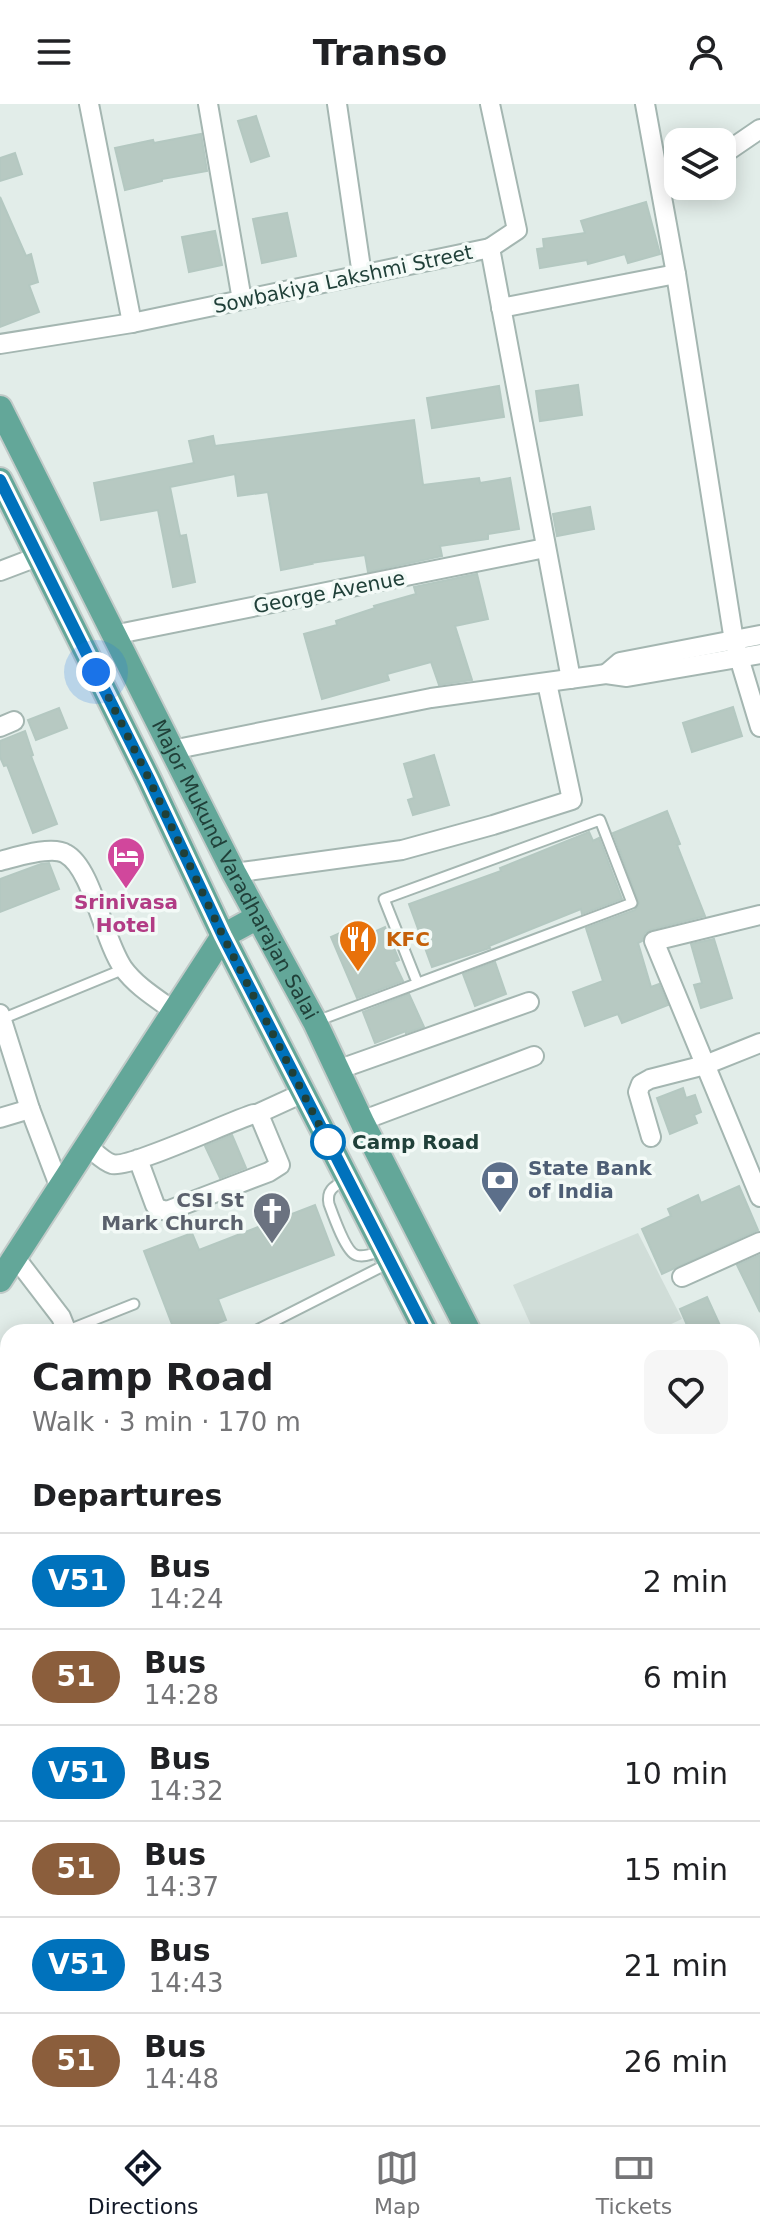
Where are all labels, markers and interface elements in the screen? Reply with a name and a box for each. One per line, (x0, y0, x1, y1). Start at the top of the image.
icon: menu (32, 30, 76, 74)
icon: person (684, 30, 728, 74)
text: Transo (313, 32, 447, 73)
map controls (664, 128, 736, 200)
button: layers (664, 128, 736, 200)
street label: Sowbakiya Lakshmi Street (211, 240, 475, 318)
street label: George Avenue (251, 566, 407, 618)
your location (76, 652, 116, 692)
street label: Major Mukund Varadharajan Salai (147, 715, 323, 1024)
hotel icon: Srinivasa Hotel (105, 835, 147, 890)
place label: Srinivasa Hotel (74, 890, 178, 937)
restaurant icon: KFC (337, 918, 379, 973)
place label: KFC (386, 927, 430, 951)
marker: Camp Road (311, 1125, 345, 1159)
place label: Camp Road (352, 1130, 479, 1154)
place label: State Bank of India (528, 1156, 653, 1203)
bank icon: State Bank of India (479, 1159, 521, 1214)
place label: CSI St Mark Church (101, 1188, 244, 1235)
church icon: CSI St Mark Church (251, 1190, 293, 1245)
button: heart (644, 1350, 728, 1434)
text: Camp Road (32, 1355, 274, 1399)
text: Walk · 3 min · 170 m (32, 1407, 301, 1437)
text: Departures (32, 1478, 222, 1513)
text: Bus (149, 1549, 211, 1584)
text: V51 (48, 1564, 109, 1597)
text: 2 min (643, 1564, 728, 1599)
text: 14:24 (149, 1584, 224, 1614)
text: Bus (144, 1645, 206, 1680)
text: 51 (57, 1660, 95, 1693)
text: 6 min (643, 1660, 728, 1695)
text: 14:28 (144, 1680, 219, 1710)
text: Bus (149, 1741, 211, 1776)
text: V51 (48, 1756, 109, 1789)
text: 10 min (624, 1756, 728, 1791)
text: 14:32 (149, 1776, 224, 1806)
text: Bus (144, 1837, 206, 1872)
text: 51 (57, 1852, 95, 1885)
text: 15 min (624, 1852, 728, 1887)
text: 14:37 (144, 1872, 219, 1902)
text: Bus (149, 1933, 211, 1968)
text: V51 (48, 1948, 109, 1981)
text: 21 min (624, 1948, 728, 1983)
text: 14:43 (149, 1968, 224, 1998)
text: Bus (144, 2029, 206, 2064)
text: 51 (57, 2044, 95, 2077)
text: 26 min (624, 2044, 728, 2079)
text: 14:48 (144, 2064, 219, 2094)
tab: Directions (88, 2146, 199, 2219)
tab: Map (374, 2146, 420, 2219)
tab: Tickets (596, 2146, 672, 2219)

